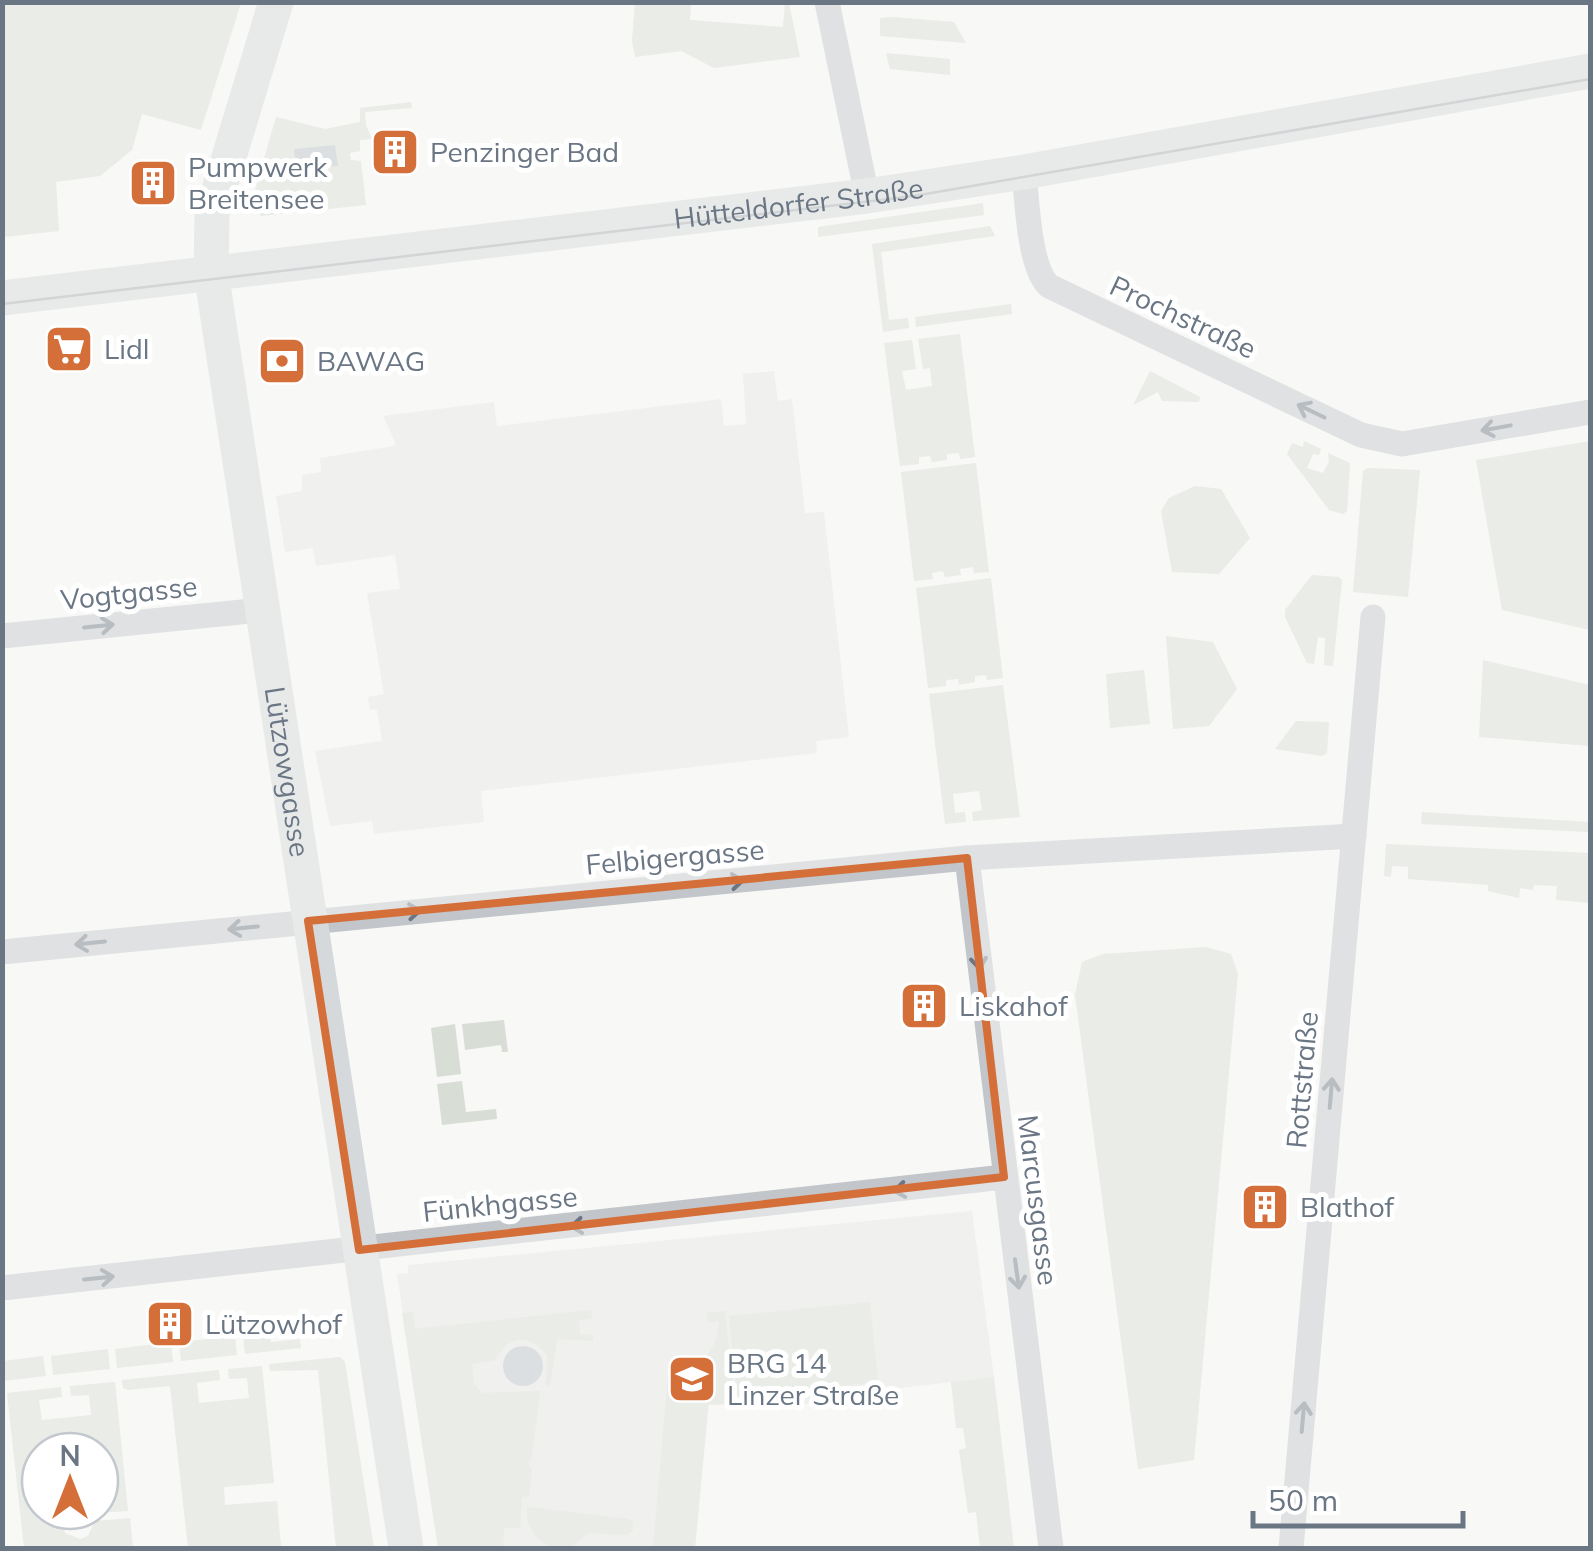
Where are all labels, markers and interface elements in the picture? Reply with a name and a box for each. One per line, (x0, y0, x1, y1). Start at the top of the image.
building icon: Penzinger Bad (369, 126, 421, 178)
place label: Penzinger Bad (430, 134, 619, 169)
place label: Pumpwerk Breitensee (188, 149, 328, 216)
building icon: Pumpwerk Breitensee (127, 157, 179, 209)
street label: Hütteldorfer Straße (672, 170, 926, 236)
street label: Prochstraße (1104, 267, 1262, 366)
supermarket icon: Lidl (43, 323, 95, 375)
place label: Lidl (104, 331, 149, 366)
bank icon: BAWAG (256, 335, 308, 387)
place label: BAWAG (317, 343, 425, 378)
one-way arrow (1296, 400, 1326, 419)
one-way arrow (1480, 419, 1513, 438)
street label: Vogtgasse (59, 568, 199, 617)
one-way arrow (83, 616, 115, 635)
street label: Lützowgasse (258, 684, 318, 859)
street label: Felbigergasse (584, 831, 766, 882)
one-way arrow (713, 872, 745, 891)
one-way arrow (389, 903, 421, 922)
one-way arrow (227, 918, 260, 937)
one-way arrow (74, 934, 107, 953)
one-way arrow (969, 939, 988, 971)
building icon: Liskahof (898, 980, 950, 1032)
place label: Liskahof (959, 988, 1068, 1023)
street label: Rottstraße (1278, 1010, 1325, 1150)
one-way arrow (1322, 1077, 1341, 1109)
street label: Marcusgasse (1011, 1113, 1066, 1287)
street label: Fünkhgasse (421, 1178, 579, 1229)
one-way arrow (892, 1180, 924, 1199)
building icon: Blathof (1239, 1181, 1291, 1233)
place label: Blathof (1300, 1189, 1395, 1224)
one-way arrow (569, 1216, 601, 1235)
one-way arrow (1009, 1257, 1027, 1290)
one-way arrow (83, 1268, 115, 1287)
building icon: Lützowhof (144, 1298, 196, 1350)
place label: Lützowhof (205, 1306, 343, 1341)
place label: BRG 14 Linzer Straße (727, 1345, 899, 1412)
school or university icon: BRG 14 Linzer Straße (666, 1353, 718, 1405)
one-way arrow (1293, 1401, 1312, 1433)
north arrow (20, 1431, 120, 1531)
text: N (59, 1438, 81, 1473)
scale bar (1253, 1466, 1463, 1528)
text: 50 m (1268, 1481, 1338, 1519)

